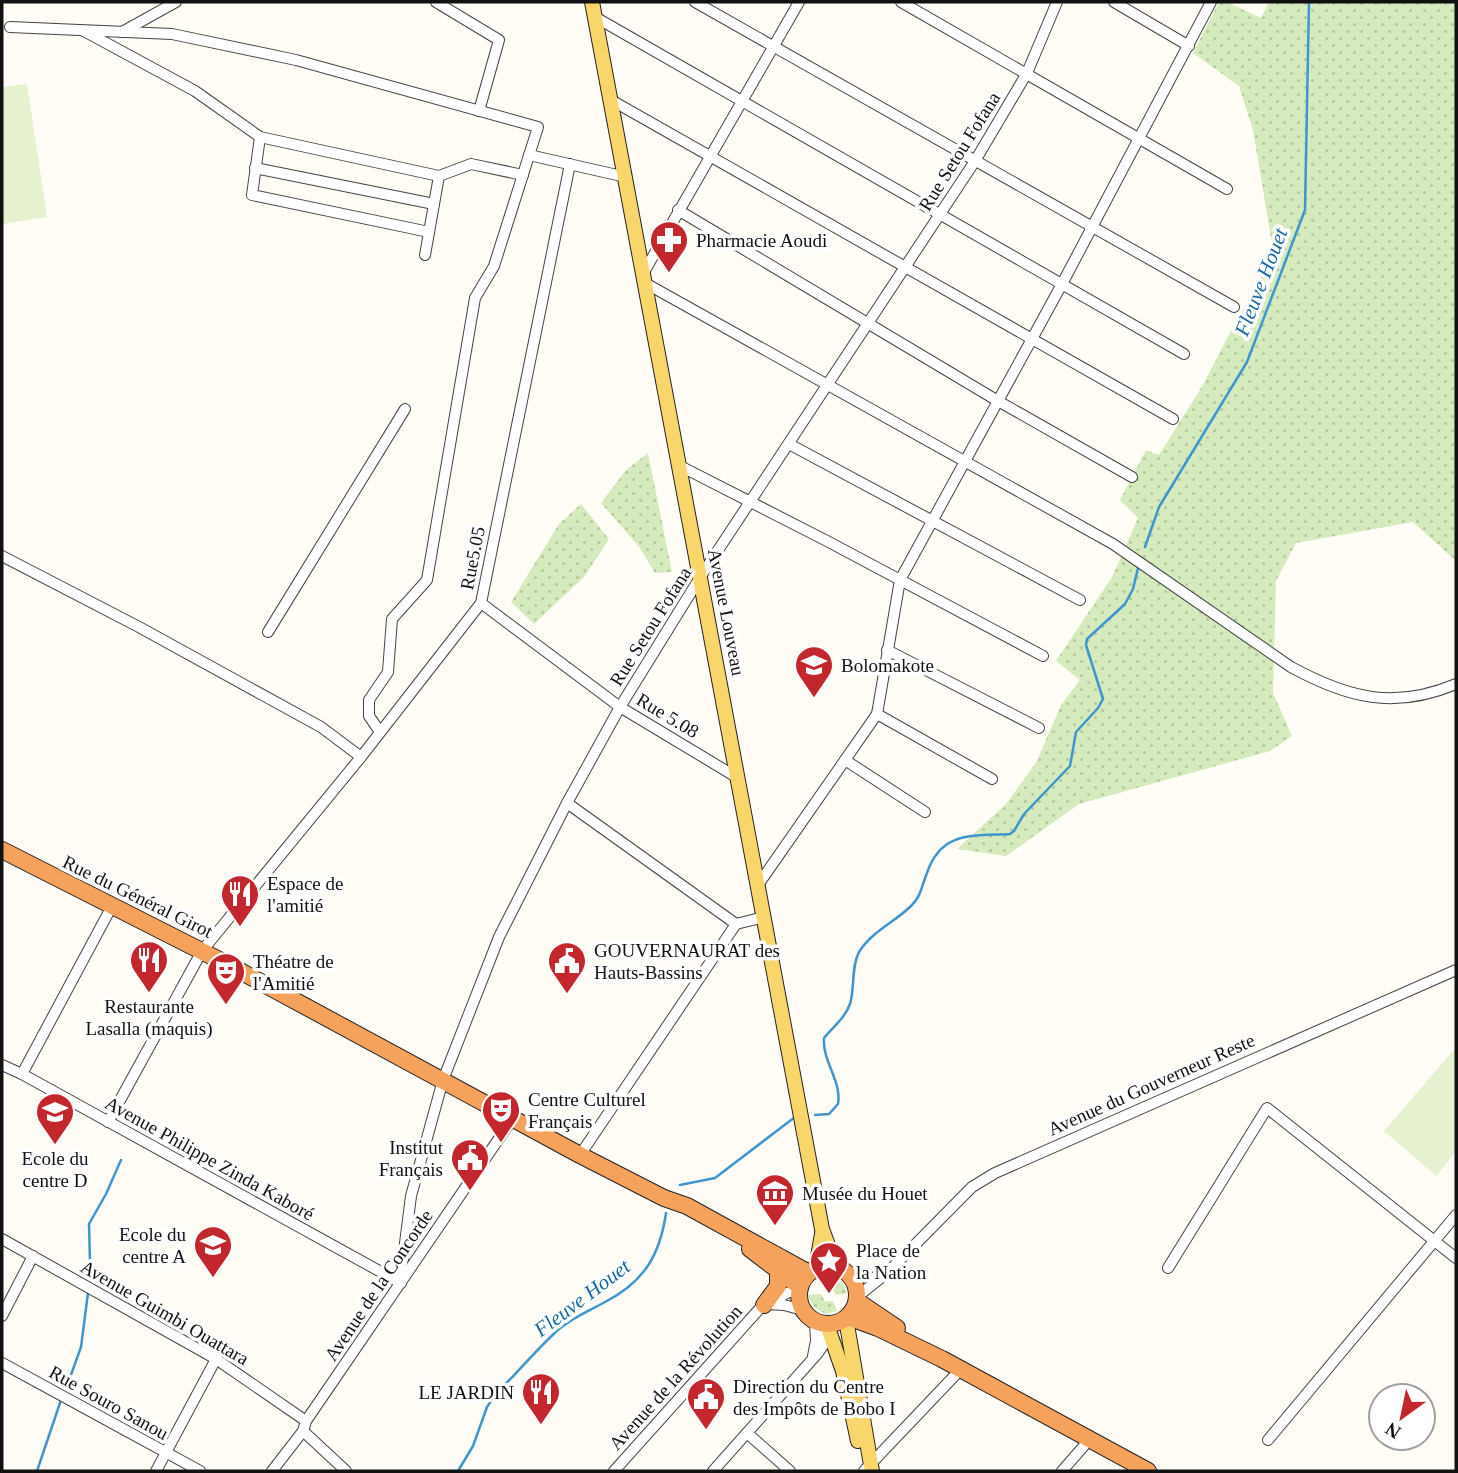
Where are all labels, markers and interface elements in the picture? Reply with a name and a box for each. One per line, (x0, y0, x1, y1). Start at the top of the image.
street label: Rue Setou Fofana (914, 87, 1005, 215)
pharmacy icon: Pharmacie Aoudi (648, 219, 690, 274)
water label: Fleuve Houet (1229, 224, 1293, 340)
place label: Pharmacie Aoudi (696, 230, 827, 251)
street label: Rue5.05 (456, 525, 489, 591)
street label: Avenue Louveau (704, 547, 749, 678)
street label: Rue Setou Fofana (605, 562, 696, 690)
school or university icon: Bolomakote (793, 644, 835, 699)
place label: Bolomakote (841, 655, 934, 676)
street label: Rue 5.08 (633, 689, 703, 742)
street label: Rue du Général Girot (59, 851, 217, 942)
restaurant icon: Espace de l'amitié (219, 873, 261, 928)
place label: Espace de l'amitié (267, 873, 343, 916)
restaurant icon: Restaurante Lasalla (maquis) (128, 939, 170, 994)
public building icon: GOUVERNAURAT des Hauts-Bassins (546, 940, 588, 995)
place label: GOUVERNAURAT des Hauts-Bassins (594, 940, 780, 983)
theatre icon: Théatre de l'Amitié (205, 951, 247, 1006)
place label: Théatre de l'Amitié (253, 951, 334, 994)
place label: Restaurante Lasalla (maquis) (85, 996, 213, 1040)
street label: Avenue du Gouverneur Reste (1045, 1029, 1258, 1140)
theatre icon: Centre Culturel Français (480, 1089, 522, 1144)
place label: Centre Culturel Français (528, 1089, 646, 1132)
school or university icon: Ecole du centre D (34, 1091, 76, 1146)
street label: Avenue Philippe Zinda Kaboré (102, 1092, 318, 1225)
place label: Institut Français (379, 1137, 444, 1180)
public building icon: Institut Français (449, 1137, 491, 1192)
place label: Ecole du centre D (21, 1148, 89, 1191)
museum icon: Musée du Houet (754, 1172, 796, 1227)
place label: Musée du Houet (802, 1183, 928, 1204)
street label: Avenue de la Concorde (320, 1206, 437, 1365)
place label: Ecole du centre A (119, 1224, 186, 1267)
school or university icon: Ecole du centre A (192, 1224, 234, 1279)
place icon: Place de la Nation (808, 1240, 850, 1295)
place label: Place de la Nation (856, 1240, 927, 1283)
water label: Fleuve Houet (529, 1254, 636, 1342)
street label: Avenue Guimbi Ouattara (77, 1256, 253, 1369)
street label: Avenue de la Révolution (605, 1300, 746, 1454)
street label: Rue Souro Sanou (46, 1361, 172, 1444)
restaurant icon: LE JARDIN (520, 1371, 562, 1426)
public building icon: Direction du Centre des Impôts de Bobo I (685, 1376, 727, 1431)
place label: Direction du Centre des Impôts de Bobo I (733, 1376, 896, 1419)
place label: LE JARDIN (418, 1382, 514, 1403)
north arrow (1367, 1382, 1437, 1452)
text: N (1381, 1418, 1404, 1443)

